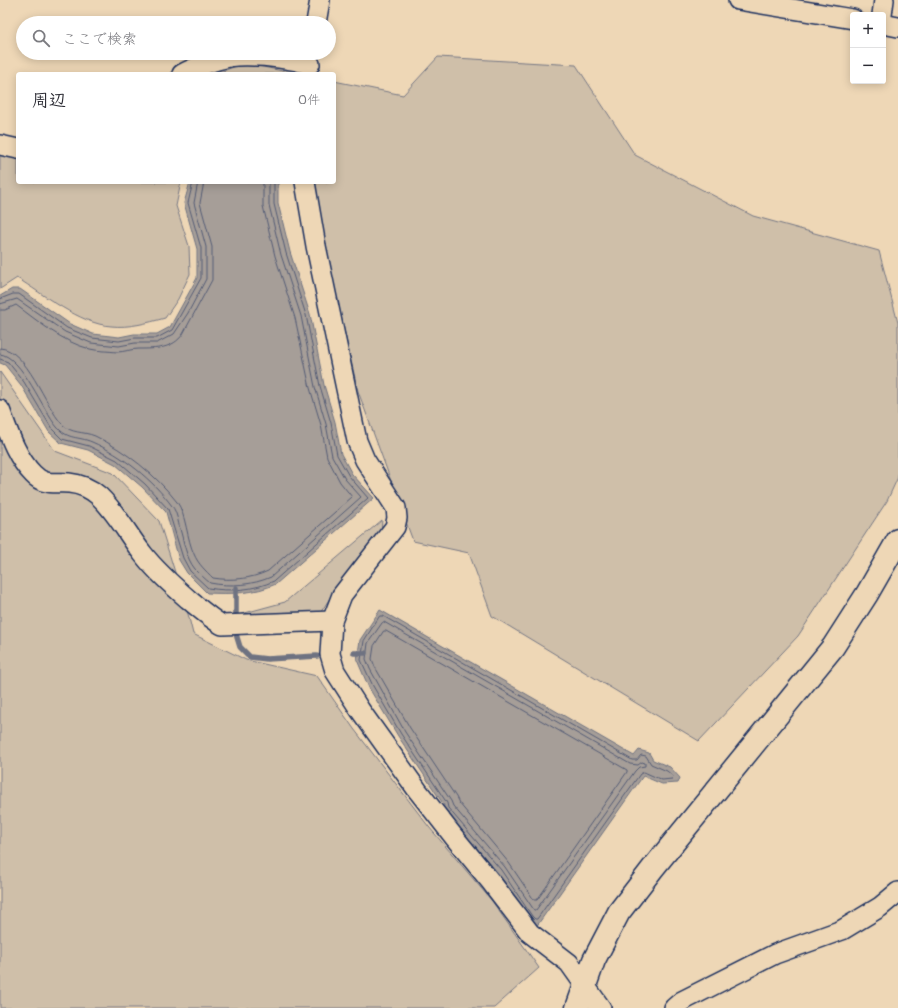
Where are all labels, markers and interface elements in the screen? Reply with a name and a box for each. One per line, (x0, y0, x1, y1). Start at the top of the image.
map controls (850, 12, 886, 84)
button: + (850, 12, 886, 48)
search box (16, 16, 336, 60)
icon: search (30, 27, 52, 49)
text: ここで検索 (62, 30, 137, 49)
button: − (850, 48, 886, 84)
text: 周辺 (32, 90, 66, 111)
text: 0件 (298, 92, 320, 108)

